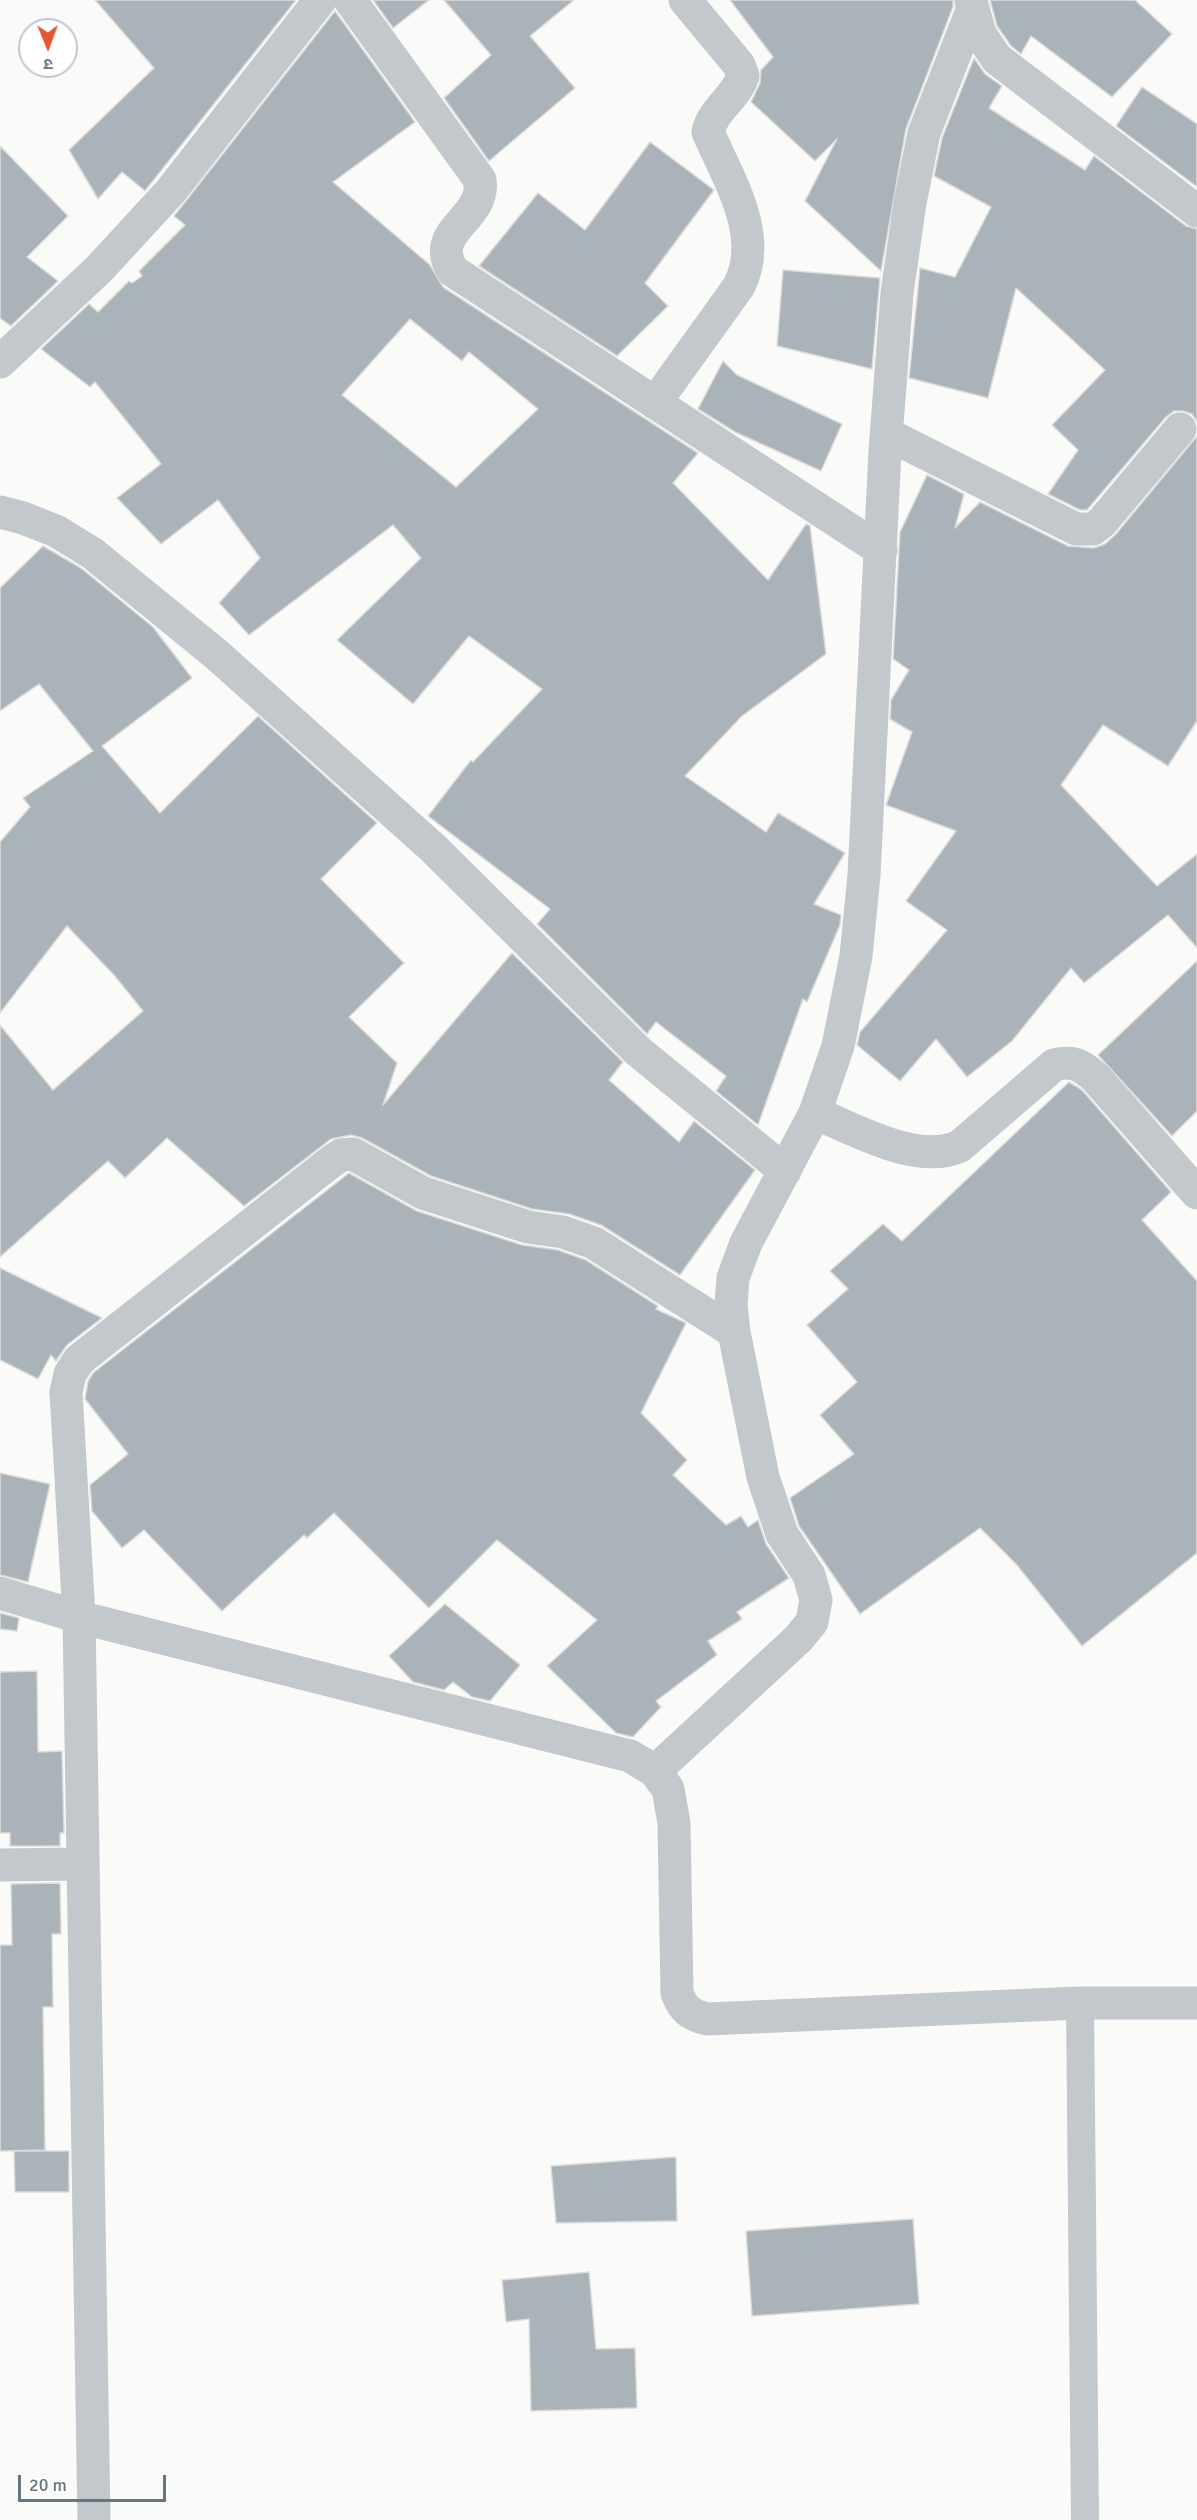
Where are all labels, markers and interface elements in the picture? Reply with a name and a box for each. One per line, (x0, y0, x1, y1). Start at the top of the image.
north arrow (18, 18, 78, 78)
text: उ (43, 54, 53, 74)
scale bar (21, 2463, 170, 2501)
text: 20 m (29, 2474, 67, 2496)

